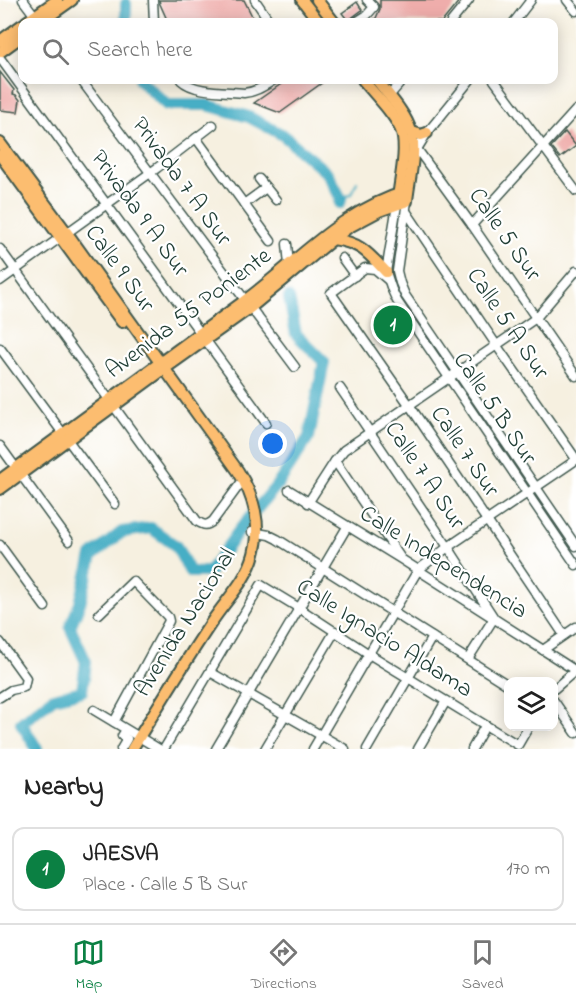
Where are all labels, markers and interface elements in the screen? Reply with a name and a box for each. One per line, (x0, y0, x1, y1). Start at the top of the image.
search box (18, 18, 558, 84)
icon: search (39, 35, 72, 68)
text: Search here (87, 35, 192, 67)
street label: Privada 7 A Sur (122, 110, 240, 254)
street label: Privada 9 A Sur (81, 143, 197, 285)
street label: Calle 5 Sur (459, 181, 549, 289)
street label: Calle 9 Sur (75, 218, 163, 320)
street label: Avenida 55 Poniente (99, 240, 280, 388)
street label: Calle 5 A Sur (457, 261, 558, 387)
pin: 1 (374, 302, 412, 348)
street label: Calle 5 B Sur (443, 346, 545, 473)
street label: Calle 7 Sur (421, 399, 508, 505)
street label: Calle 7 A Sur (375, 415, 474, 538)
your location (258, 429, 287, 458)
street label: Calle Independencia (352, 497, 534, 629)
street label: Avenida Nacional (126, 542, 246, 704)
street label: Calle Ignacio Aldama (289, 571, 479, 707)
map controls (504, 677, 558, 731)
button: layers (504, 677, 558, 731)
text: Nearby (24, 769, 103, 807)
text: JAESVA (83, 839, 159, 871)
text: 1 (42, 855, 49, 884)
text: 170 m (506, 855, 550, 884)
text: Place · Calle 5 B Sur (83, 871, 247, 900)
tab: Map (72, 936, 105, 996)
tab: Directions (250, 936, 317, 996)
tab: Saved (462, 936, 504, 996)

